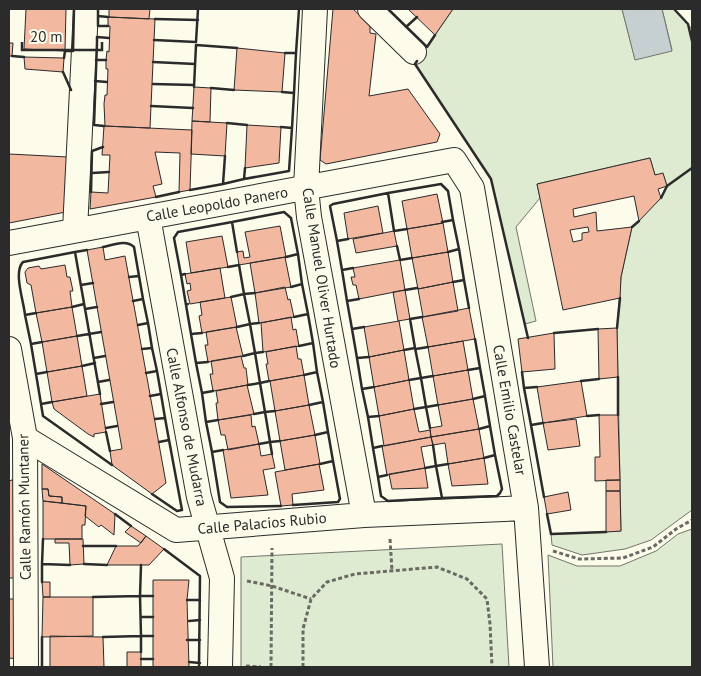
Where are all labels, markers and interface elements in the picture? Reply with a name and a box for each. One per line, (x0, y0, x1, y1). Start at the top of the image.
scale bar (22, 20, 102, 52)
text: 20 m (30, 27, 63, 46)
street label: Calle Leopoldo Panero (145, 182, 289, 226)
street label: Calle Manuel Oliver Hurtado (298, 186, 346, 370)
street label: Calle Emilio Castelar (489, 343, 531, 477)
street label: Calle Alfonso de Mudarra (162, 346, 212, 508)
street label: Calle Ramón Muntaner (13, 434, 35, 580)
street label: Calle Palacios Rubio (197, 508, 327, 538)

